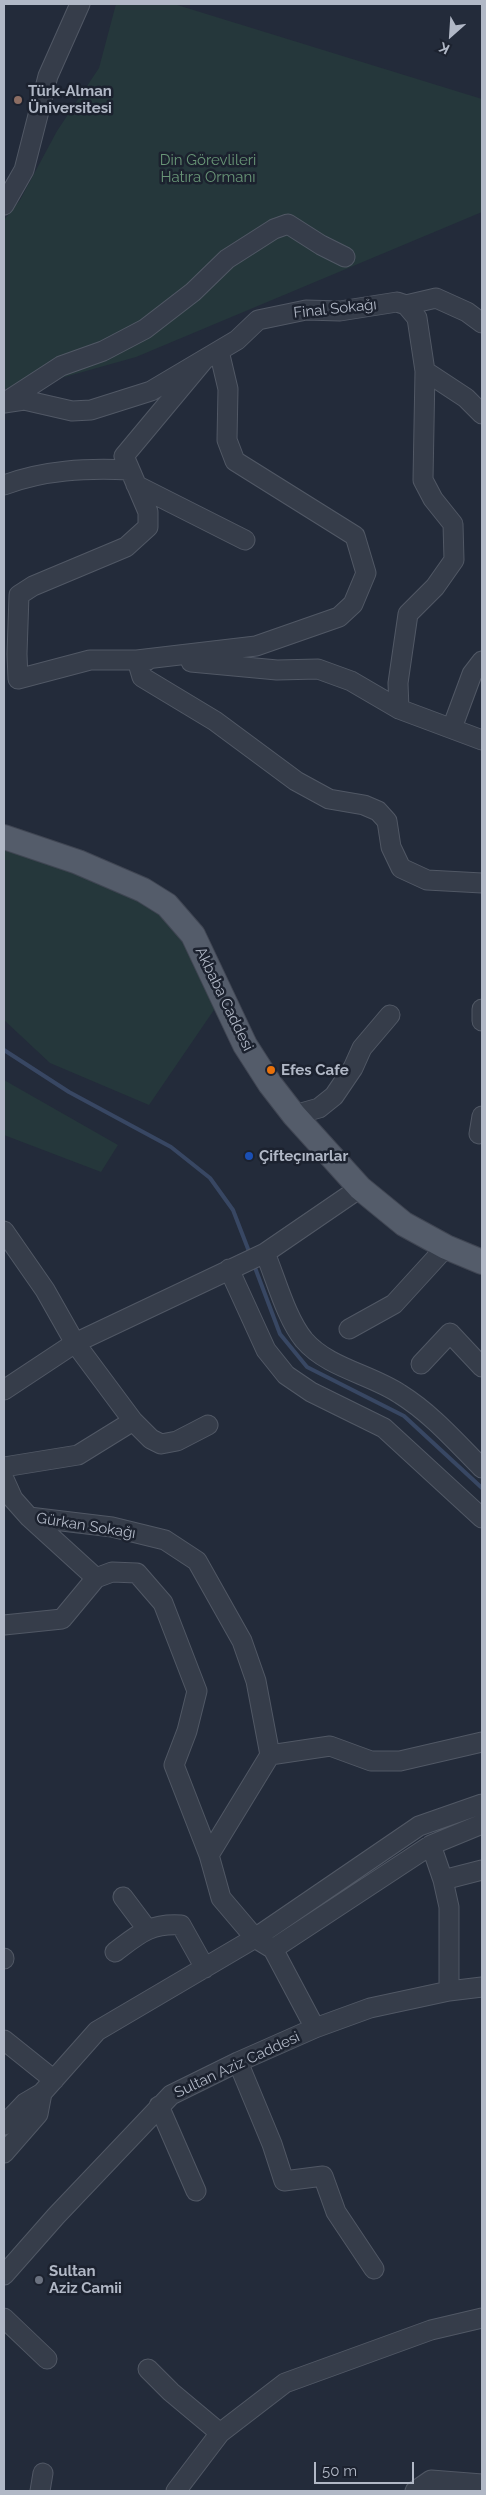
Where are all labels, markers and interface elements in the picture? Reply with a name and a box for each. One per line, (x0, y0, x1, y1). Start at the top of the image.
north arrow (426, 10, 476, 60)
text: K (437, 39, 452, 58)
place label: Türk-Alman Üniversitesi (28, 82, 112, 117)
marker: Türk-Alman Üniversitesi (12, 94, 24, 106)
park label: Din Görevlileri Hatıra Ormanı (160, 151, 256, 186)
street label: Final Sokağı (292, 296, 378, 322)
street label: Akbaba Caddesi (191, 944, 257, 1054)
place label: Efes Cafe (281, 1061, 349, 1079)
marker: Efes Cafe (265, 1064, 277, 1076)
place label: Çifteçınarlar (259, 1147, 348, 1165)
marker: Çifteçınarlar (243, 1150, 255, 1162)
street label: Gürkan Sokağı (35, 1509, 137, 1543)
street label: Sultan Aziz Caddesi (171, 2028, 303, 2102)
place label: Sultan Aziz Camii (49, 2262, 122, 2297)
marker: Sultan Aziz Camii (33, 2274, 45, 2286)
scale bar (316, 2452, 416, 2484)
text: 50 m (322, 2462, 357, 2480)

